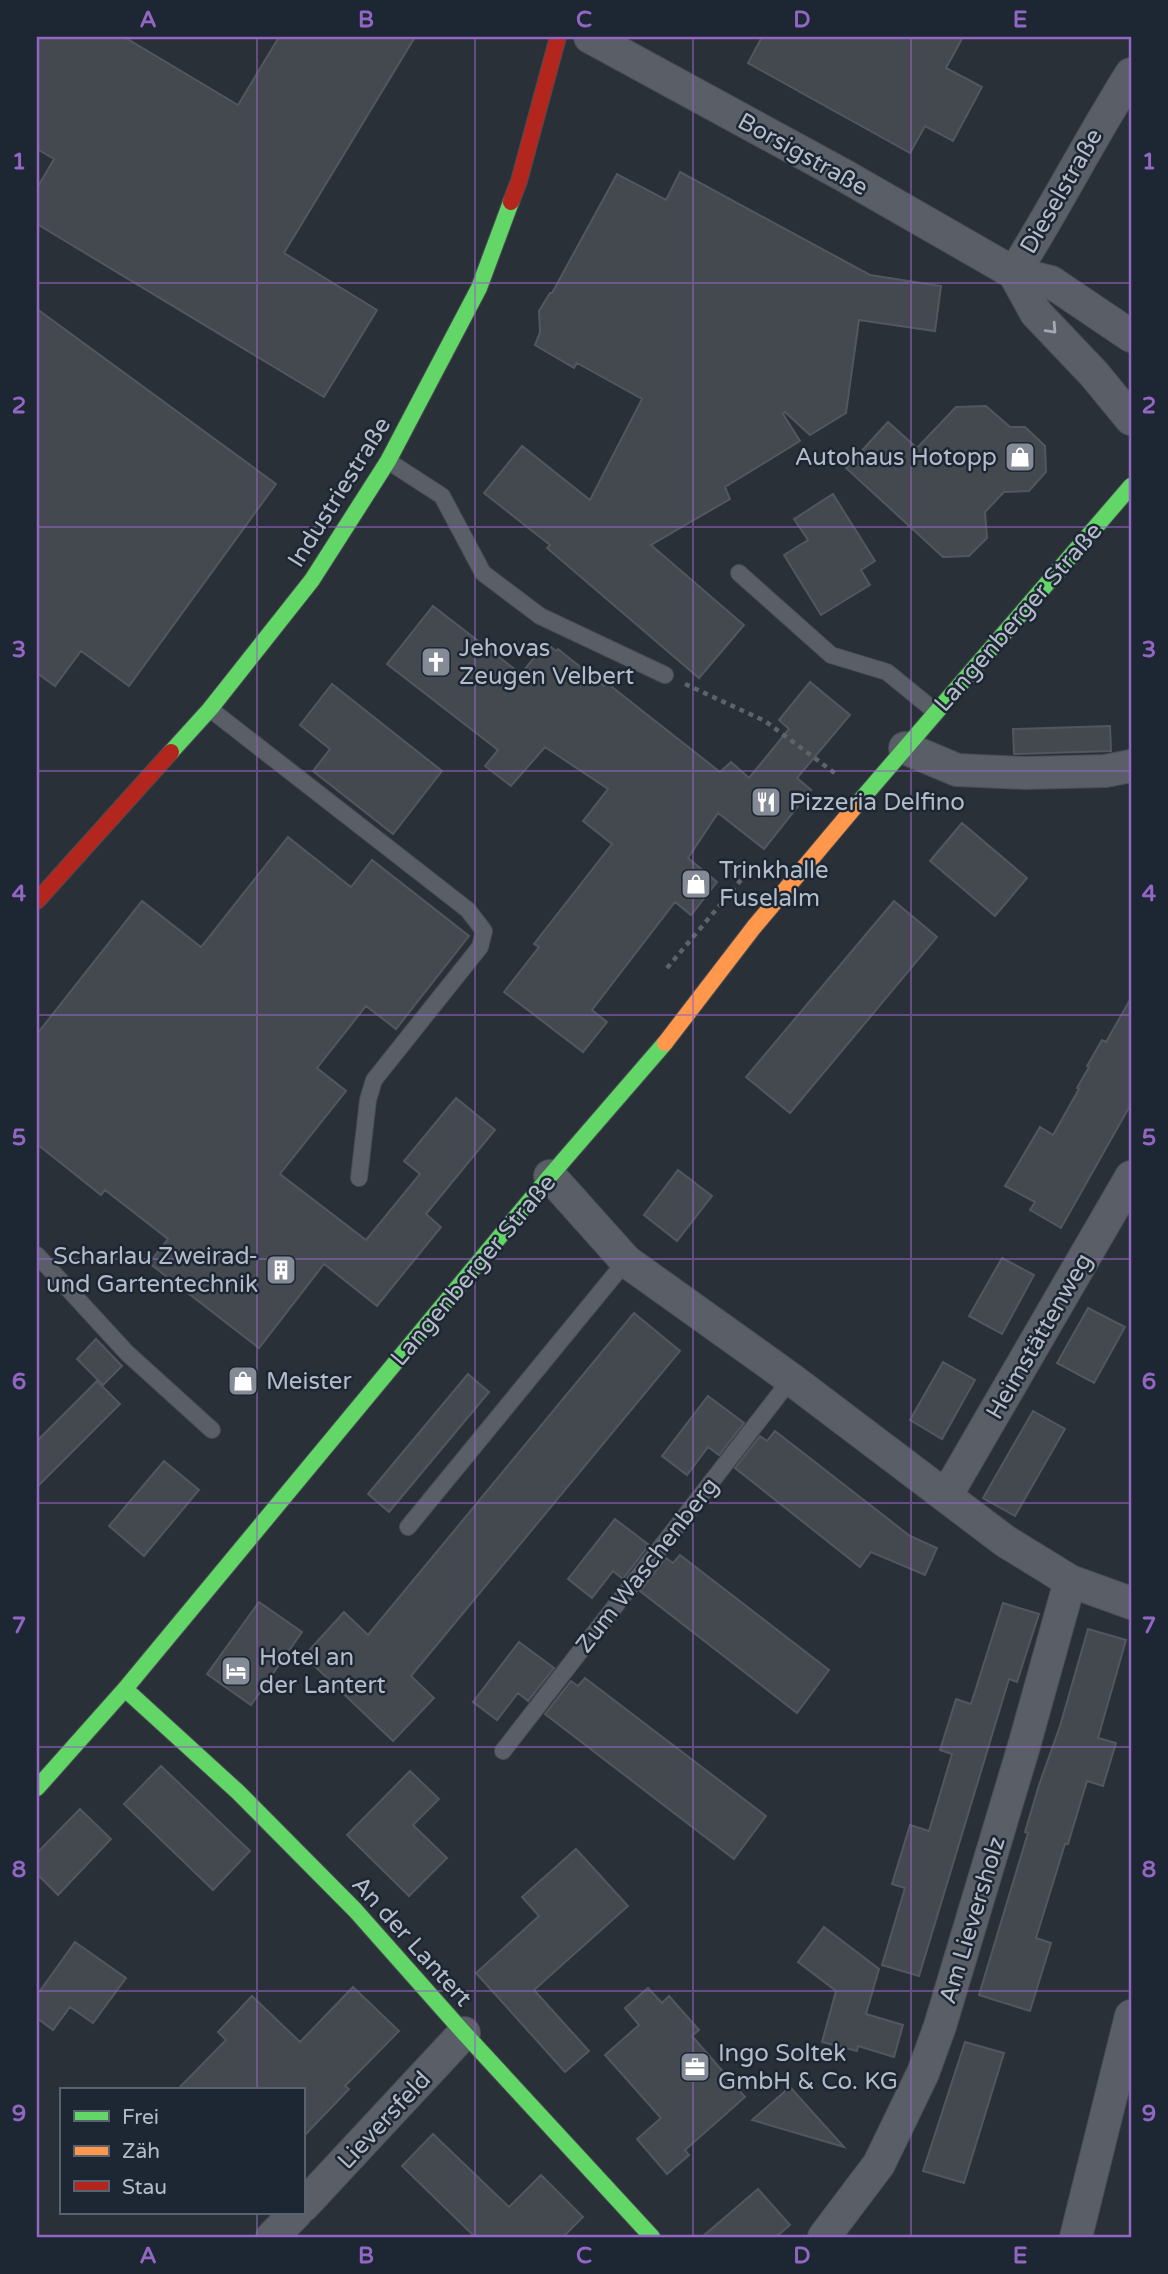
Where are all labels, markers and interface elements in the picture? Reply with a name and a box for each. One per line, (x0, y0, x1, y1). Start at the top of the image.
text: A (139, 6, 157, 34)
text: B (358, 6, 374, 34)
text: C (576, 6, 592, 34)
text: D (793, 6, 811, 34)
text: E (1013, 6, 1027, 34)
street label: Borsigstraße (733, 107, 873, 202)
street label: Dieselstraße (1014, 123, 1109, 259)
text: 1 (12, 148, 26, 176)
text: 1 (1142, 148, 1156, 176)
one-way arrow (1043, 321, 1056, 334)
text: 2 (12, 392, 26, 420)
text: 2 (1142, 392, 1156, 420)
street label: Industriestraße (282, 412, 397, 573)
shop icon: Autohaus Hotopp (1003, 440, 1037, 474)
place label: Autohaus Hotopp (795, 443, 997, 472)
street label: Langenberger Straße (928, 517, 1108, 718)
place label: Jehovas Zeugen Velbert (459, 634, 634, 691)
text: 3 (12, 636, 26, 664)
text: 3 (1142, 636, 1156, 664)
church icon: Jehovas Zeugen Velbert (419, 645, 453, 679)
restaurant icon: Pizzeria Delfino (749, 785, 783, 819)
place label: Pizzeria Delfino (789, 788, 965, 817)
place label: Trinkhalle Fuselalm (719, 856, 829, 913)
shop icon: Trinkhalle Fuselalm (679, 867, 713, 901)
text: 4 (12, 880, 27, 908)
text: 4 (1142, 880, 1157, 908)
text: 5 (12, 1124, 26, 1152)
text: 5 (1142, 1124, 1156, 1152)
street label: Langenberger Straße (385, 1169, 562, 1372)
place label: Scharlau Zweirad- und Gartentechnik (46, 1242, 258, 1299)
street label: Heimstättenweg (980, 1248, 1099, 1424)
building icon: Scharlau Zweirad- und Gartentechnik (264, 1253, 298, 1287)
shop icon: Meister (226, 1364, 260, 1398)
place label: Meister (266, 1367, 352, 1396)
text: 6 (12, 1368, 26, 1396)
text: 6 (1142, 1368, 1156, 1396)
street label: Zum Waschenberg (570, 1472, 725, 1659)
text: 7 (12, 1612, 26, 1640)
text: 7 (1142, 1612, 1156, 1640)
place label: Hotel an der Lantert (259, 1643, 386, 1700)
hotel icon: Hotel an der Lantert (219, 1654, 253, 1688)
street label: Am Lieversholz (933, 1833, 1012, 2007)
text: 8 (12, 1856, 26, 1884)
text: 8 (1142, 1856, 1156, 1884)
street label: An der Lantert (346, 1870, 478, 2012)
place label: Ingo Soltek GmbH & Co. KG (718, 2039, 898, 2096)
office icon: Ingo Soltek GmbH & Co. KG (678, 2050, 712, 2084)
street label: Lieversfeld (332, 2065, 437, 2175)
legend (60, 2088, 304, 2214)
text: 9 (12, 2100, 26, 2128)
text: 9 (1142, 2100, 1156, 2128)
text: Frei (122, 2105, 159, 2130)
text: Zäh (122, 2139, 160, 2164)
text: Stau (122, 2175, 167, 2200)
text: A (139, 2242, 157, 2270)
text: B (358, 2242, 374, 2270)
text: C (576, 2242, 592, 2270)
text: D (793, 2242, 811, 2270)
text: E (1013, 2242, 1027, 2270)

